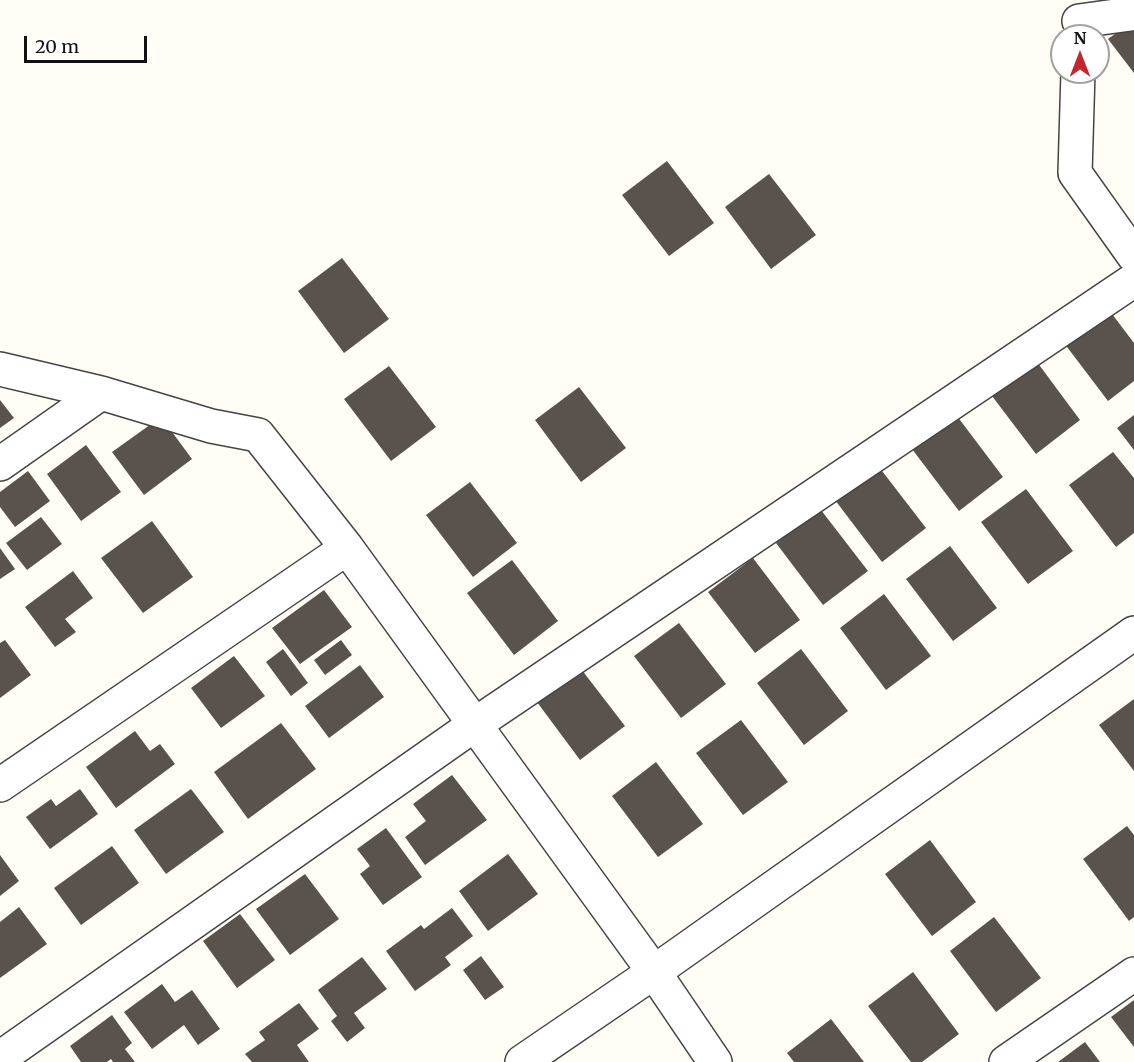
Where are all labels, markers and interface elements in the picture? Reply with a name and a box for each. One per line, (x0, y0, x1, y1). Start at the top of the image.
scale bar (27, 24, 150, 62)
north arrow (1050, 24, 1110, 84)
text: N (1074, 28, 1086, 48)
text: 20 m (35, 35, 79, 58)

